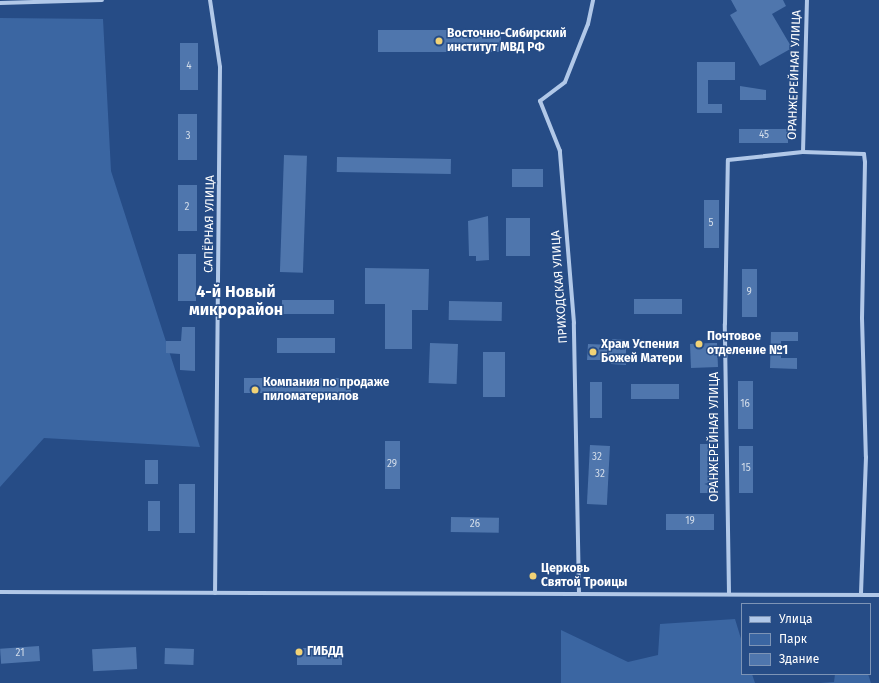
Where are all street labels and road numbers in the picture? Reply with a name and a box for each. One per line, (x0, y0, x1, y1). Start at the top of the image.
street label: ОРАНЖЕРЕЙНАЯ УЛИЦА (786, 10, 804, 140)
street label: САПЁРНАЯ УЛИЦА (202, 175, 218, 273)
street label: ПРИХОДСКАЯ УЛИЦА (549, 230, 571, 344)
street label: ОРАНЖЕРЕЙНАЯ УЛИЦА (708, 372, 722, 502)

